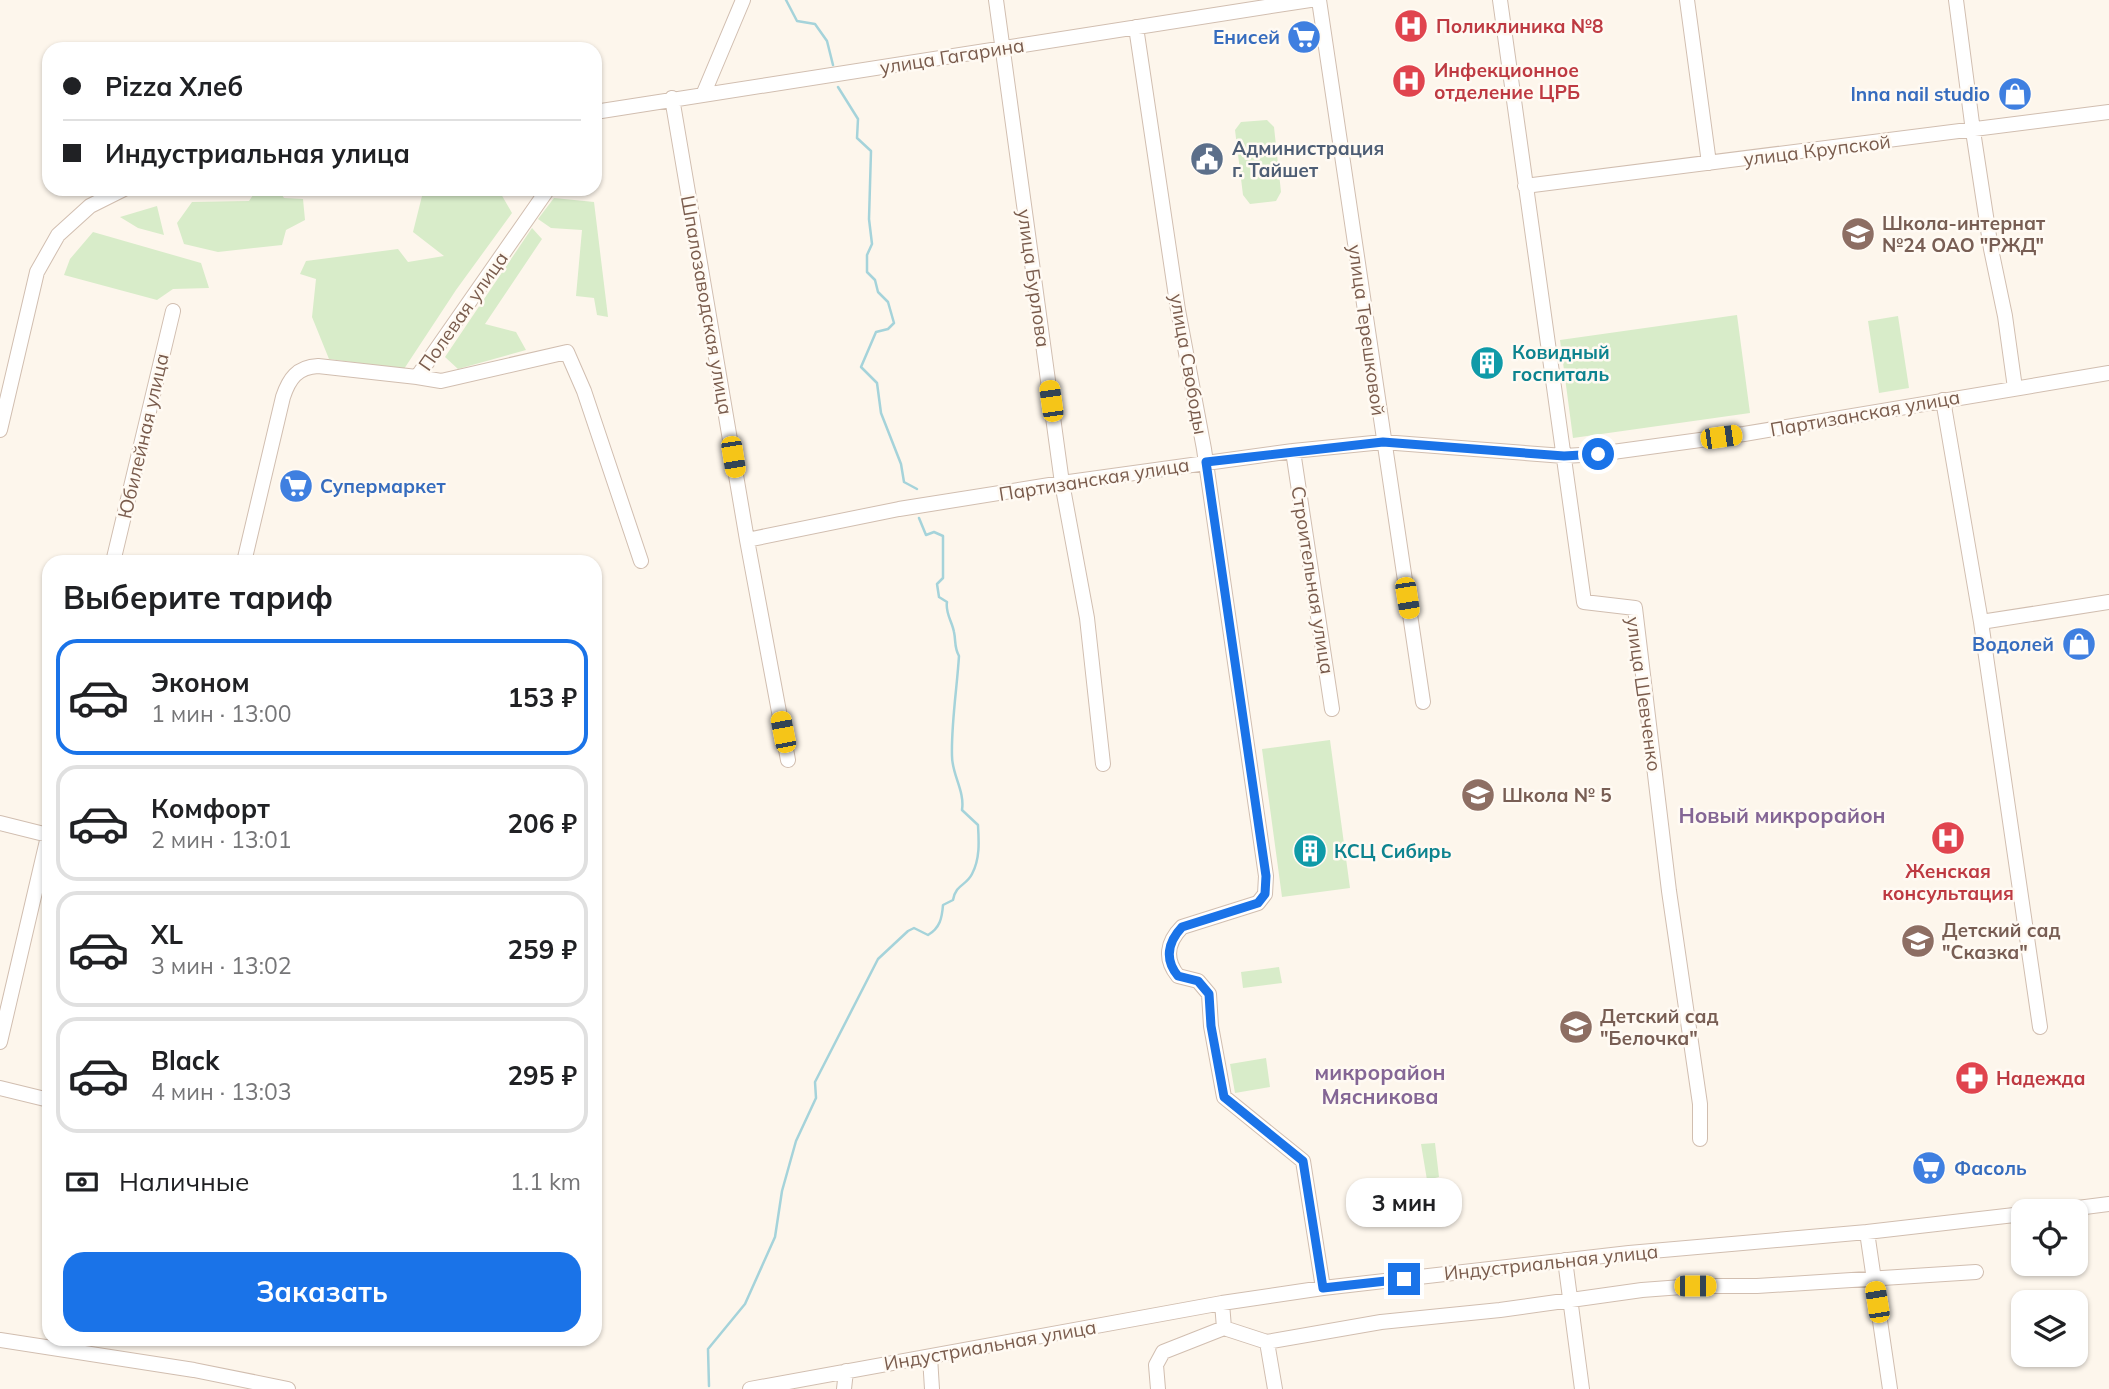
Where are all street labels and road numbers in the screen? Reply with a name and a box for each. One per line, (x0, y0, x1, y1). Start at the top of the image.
street label: улица Гагарина (878, 33, 1026, 79)
street label: улица Крупской (1742, 129, 1892, 171)
street label: Шпалозаводская улица (676, 193, 738, 417)
street label: улица Бурлова (1012, 207, 1056, 349)
street label: улица Терешковой (1343, 243, 1391, 417)
street label: Полевая улица (413, 247, 513, 375)
street label: улица Свободы (1165, 292, 1213, 436)
street label: Юбилейная улица (112, 351, 174, 521)
street label: Партизанская улица (1768, 384, 1962, 442)
street label: Партизанская улица (997, 452, 1191, 506)
street label: Строительная улица (1286, 484, 1340, 676)
street label: улица Шевченко (1621, 615, 1667, 773)
street label: Индустриальная улица (1443, 1239, 1659, 1285)
street label: Индустриальная улица (882, 1314, 1098, 1376)

